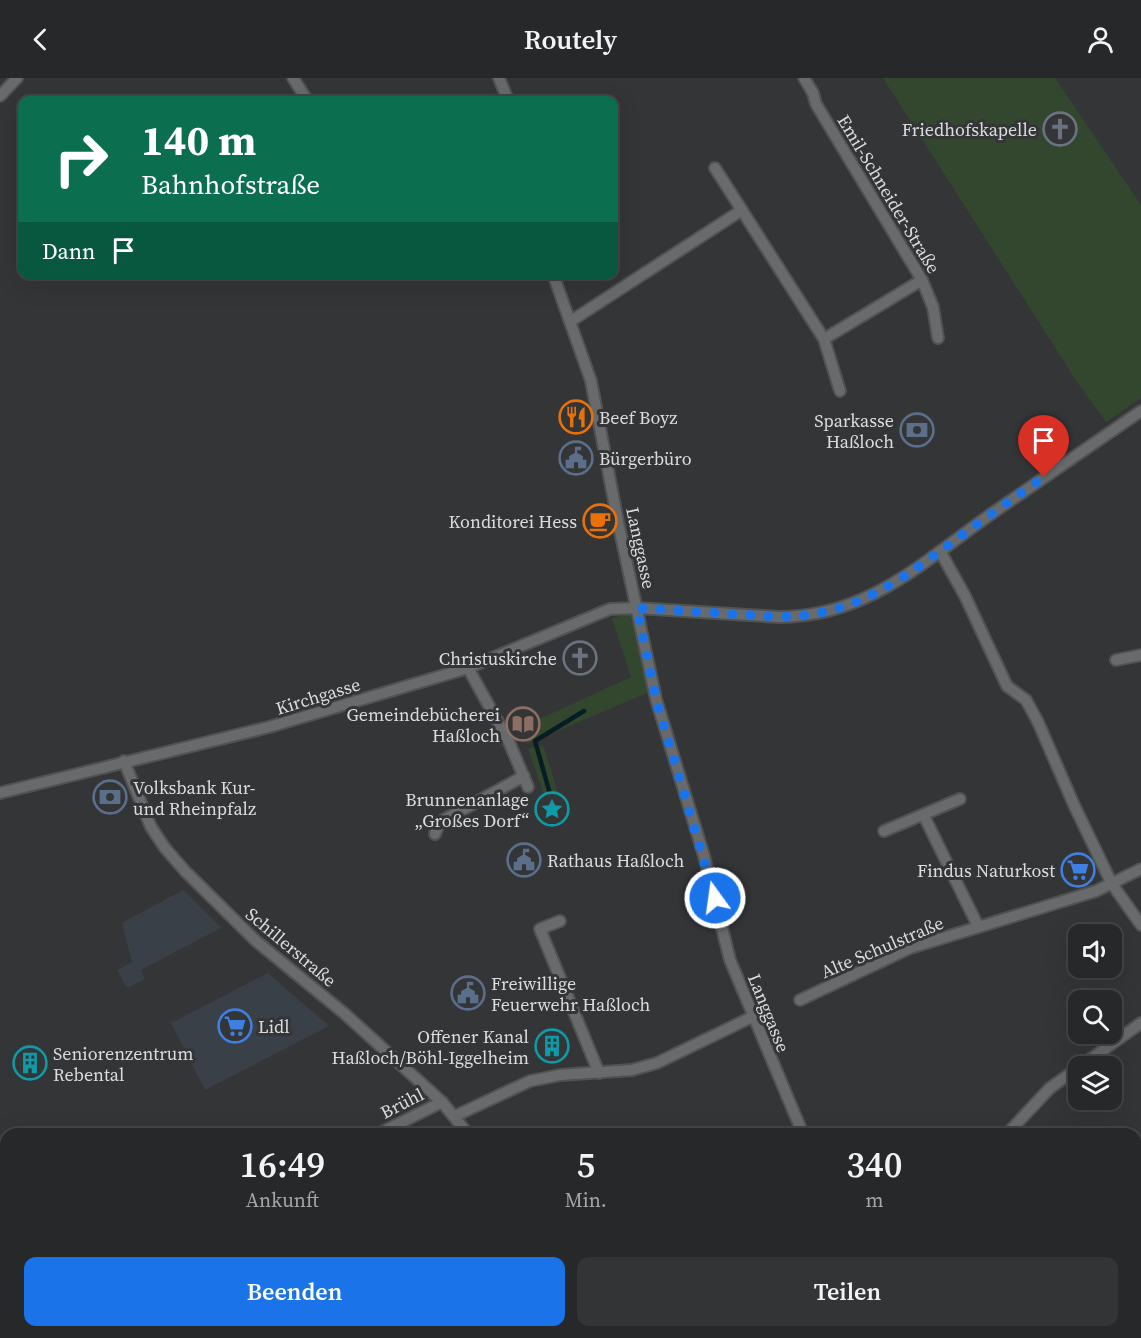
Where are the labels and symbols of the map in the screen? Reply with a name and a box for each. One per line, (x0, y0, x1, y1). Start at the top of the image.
street label: Emil-Schneider-Straße (832, 110, 946, 278)
church icon: Friedhofskapelle (1042, 111, 1078, 147)
place label: Friedhofskapelle (902, 117, 1037, 142)
restaurant icon: Beef Boyz (558, 399, 594, 435)
place label: Beef Boyz (599, 405, 678, 430)
place label: Sparkasse Haßloch (814, 408, 894, 454)
bank icon: Sparkasse Haßloch (899, 412, 935, 448)
pin (1018, 415, 1069, 477)
public building icon: Bürgerbüro (558, 440, 594, 476)
place label: Bürgerbüro (599, 446, 692, 471)
cafe icon: Konditorei Hess (582, 503, 618, 539)
street label: Langgasse (620, 505, 662, 591)
place label: Konditorei Hess (448, 509, 577, 534)
church icon: Christuskirche (562, 640, 598, 676)
place label: Christuskirche (439, 646, 557, 671)
street label: Kirchgasse (273, 671, 363, 721)
place label: Gemeindebücherei Haßloch (347, 702, 500, 748)
library icon: Gemeindebücherei Haßloch (505, 706, 541, 742)
place label: Volksbank Kur- und Rheinpfalz (133, 775, 256, 821)
bank icon: Volksbank Kur- und Rheinpfalz (92, 779, 128, 815)
place label: Brunnenanlage „Großes Dorf“ (405, 787, 530, 833)
place icon: Brunnenanlage „Großes Dorf“ (534, 791, 570, 827)
public building icon: Rathaus Haßloch (506, 842, 542, 878)
place label: Rathaus Haßloch (547, 848, 685, 873)
supermarket icon: Findus Naturkost (1060, 852, 1096, 888)
place label: Findus Naturkost (917, 858, 1055, 883)
position arrow (683, 866, 747, 930)
street label: Schillerstraße (240, 902, 342, 992)
street label: Alte Schulstraße (817, 910, 947, 984)
street label: Langgasse (742, 970, 796, 1056)
place label: Freiwillige Feuerwehr Haßloch (491, 971, 650, 1017)
public building icon: Freiwillige Feuerwehr Haßloch (450, 975, 486, 1011)
supermarket icon: Lidl (217, 1008, 253, 1044)
place label: Lidl (258, 1014, 290, 1039)
place label: Offener Kanal Haßloch/Böhl-Iggelheim (332, 1024, 529, 1070)
building icon: Offener Kanal Haßloch/Böhl-Iggelheim (534, 1028, 570, 1064)
place label: Seniorenzentrum Rebental (53, 1041, 193, 1087)
building icon: Seniorenzentrum Rebental (12, 1045, 48, 1081)
street label: Brühl (376, 1082, 428, 1124)

